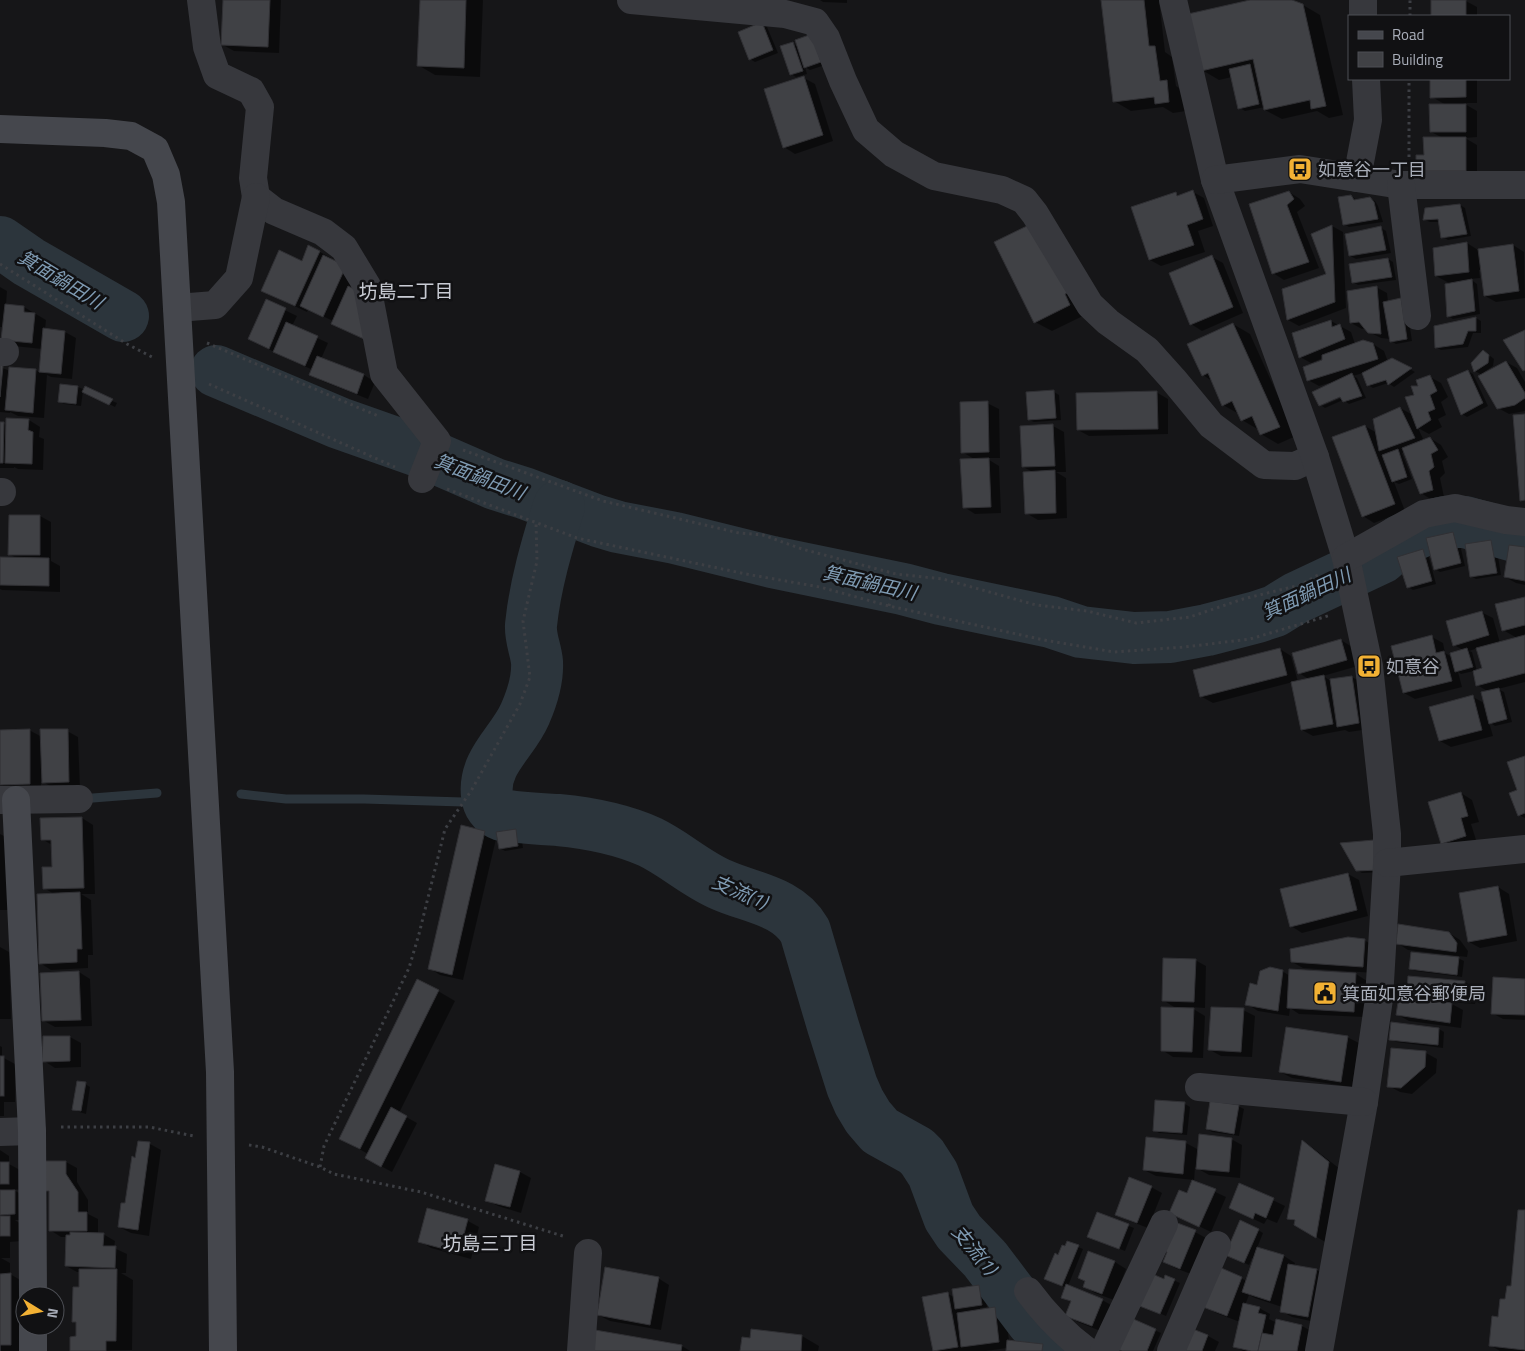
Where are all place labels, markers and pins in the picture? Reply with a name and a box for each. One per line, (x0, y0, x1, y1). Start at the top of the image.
bus stop icon: 如意谷一丁目 (1287, 156, 1313, 182)
place label: 如意谷一丁目 (1318, 156, 1426, 183)
bus stop icon: 如意谷 (1356, 653, 1382, 679)
place label: 如意谷 (1386, 653, 1440, 680)
public building icon: 箕面如意谷郵便局 (1312, 980, 1338, 1006)
place label: 箕面如意谷郵便局 (1342, 980, 1486, 1007)

